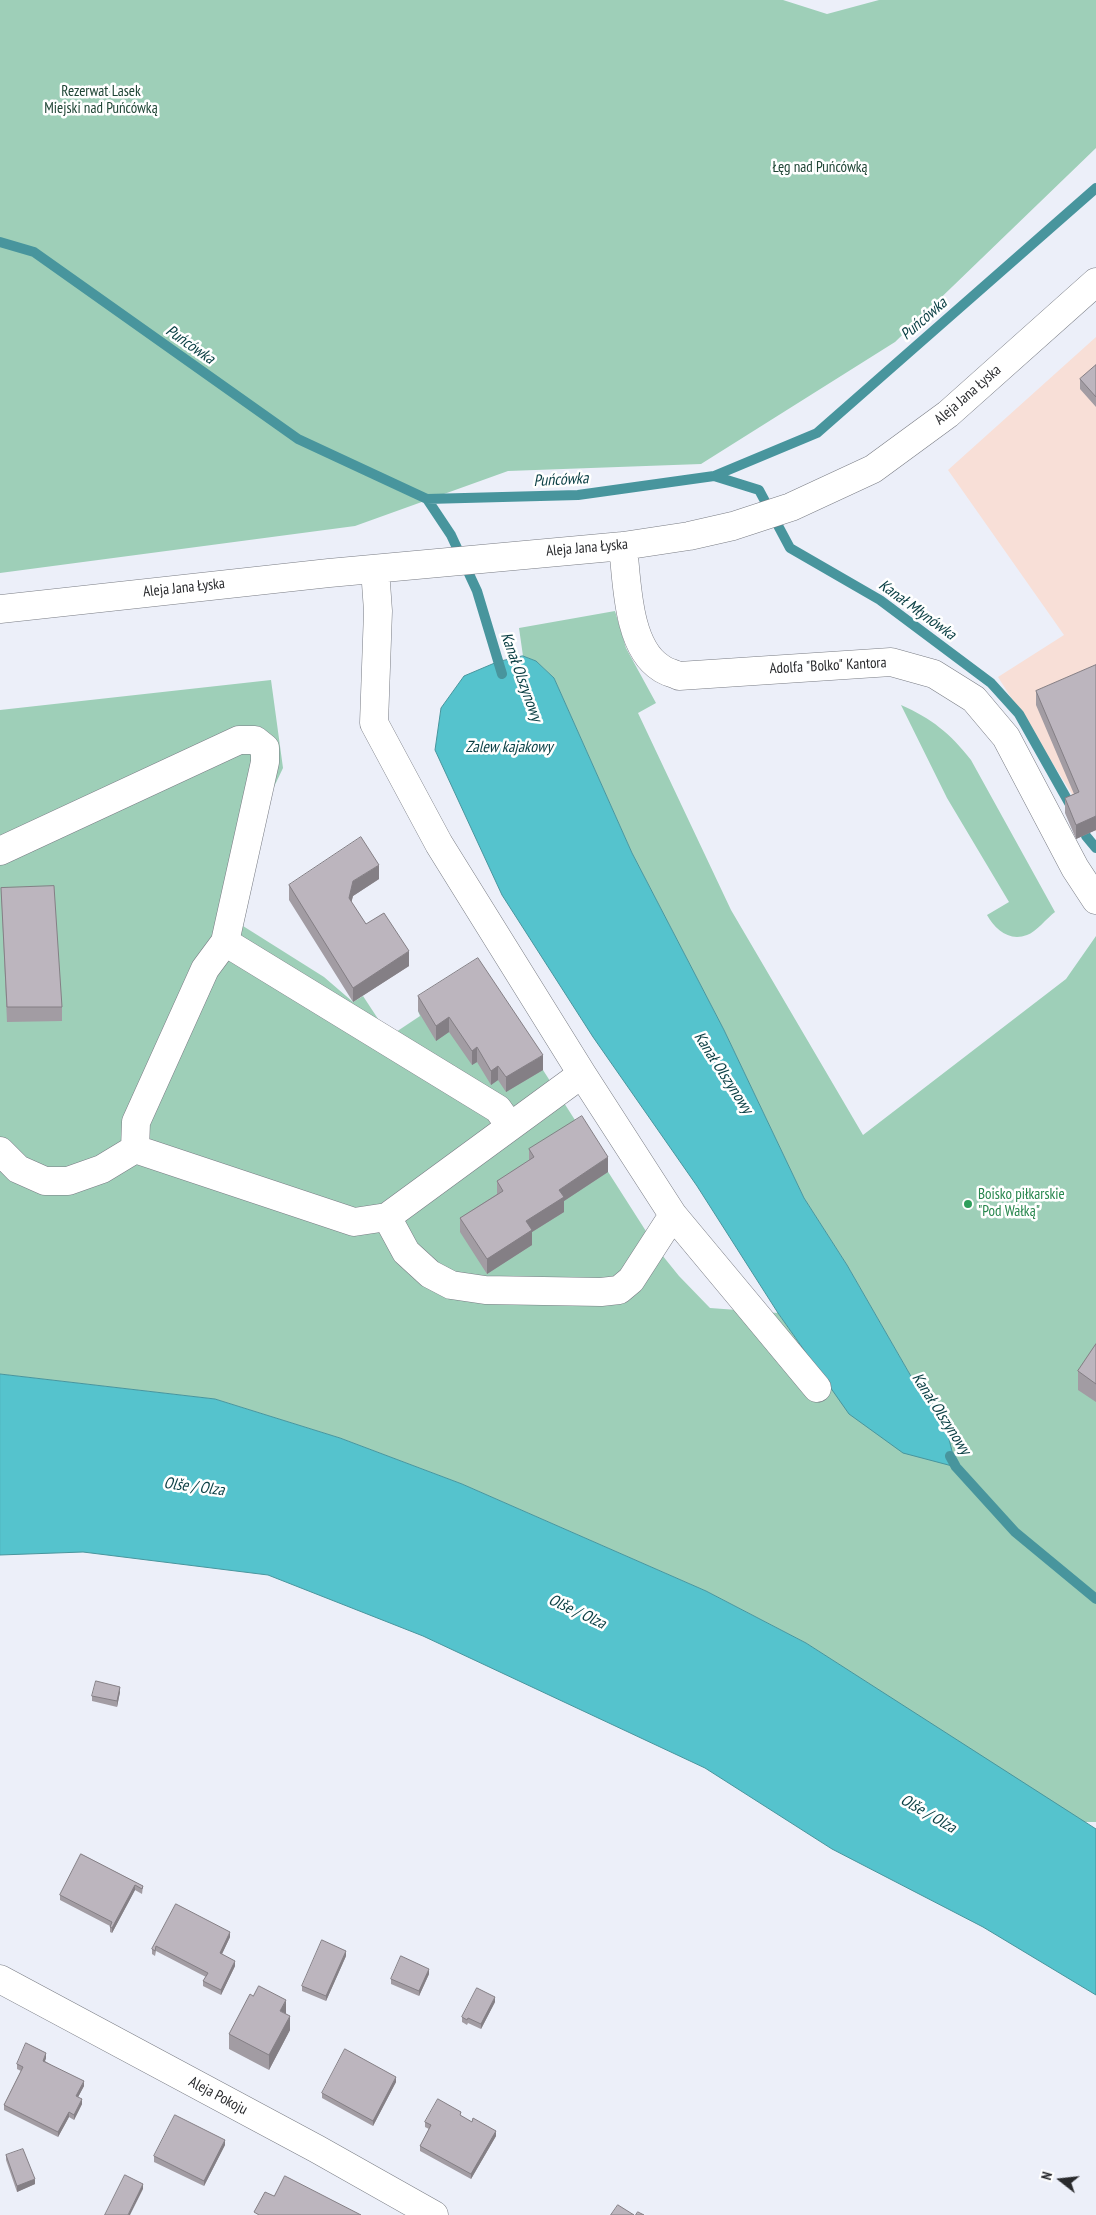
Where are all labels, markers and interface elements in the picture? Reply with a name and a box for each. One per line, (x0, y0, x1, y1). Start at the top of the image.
park label: Rezerwat Lasek Miejski nad Puńcówką (44, 83, 158, 118)
park label: Łęg nad Puńcówką (772, 159, 868, 177)
water label: Puńcówka (897, 294, 951, 344)
water label: Puńcówka (162, 321, 218, 369)
street label: Aleja Jana Łyska (931, 361, 1005, 429)
water label: Puńcówka (533, 469, 589, 491)
street label: Aleja Jana Łyska (545, 535, 629, 561)
street label: Aleja Jana Łyska (142, 575, 226, 601)
water label: Kanał Młynówka (875, 576, 959, 644)
water label: Kanał Olszynowy (496, 630, 546, 724)
street label: Adolfa "Bolko" Kantora (769, 654, 887, 678)
water label: Zalew kajakowy (465, 737, 553, 757)
water label: Kanał Olszynowy (689, 1029, 757, 1117)
place label: Boisko piłkarskie "Pod Wałką" (978, 1186, 1065, 1221)
marker: Boisko piłkarskie "Pod Wałką" (962, 1198, 974, 1210)
water label: Kanał Olszynowy (907, 1370, 975, 1458)
water label: Olše / Olza (163, 1474, 225, 1500)
water label: Olše / Olza (545, 1590, 609, 1634)
water label: Olše / Olza (897, 1791, 959, 1837)
street label: Aleja Pokoju (186, 2073, 250, 2119)
north arrow (1036, 2155, 1086, 2205)
text: N (1037, 2170, 1056, 2182)

